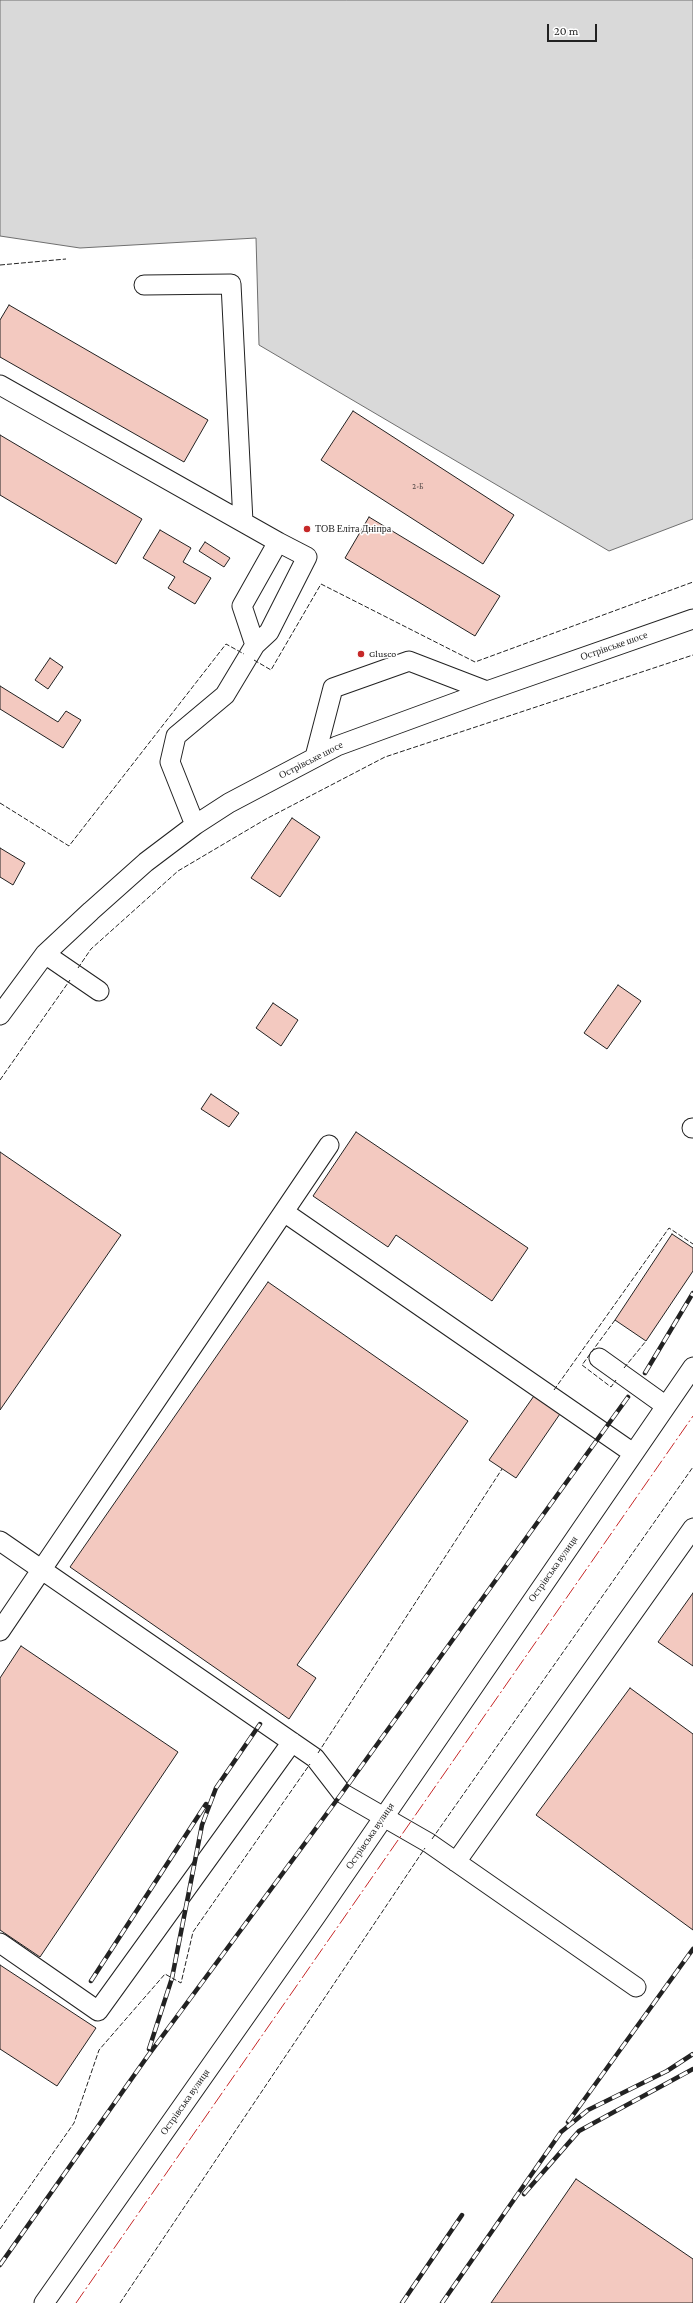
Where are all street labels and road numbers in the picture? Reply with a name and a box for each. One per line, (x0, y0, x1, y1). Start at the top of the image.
street label: Острівське шосе (579, 629, 649, 663)
street label: Острівське шосе (277, 739, 345, 781)
street label: Острівська вулиця (526, 1534, 580, 1604)
street label: Острівська вулиця (343, 1800, 397, 1872)
street label: Острівська вулиця (158, 2067, 212, 2137)

